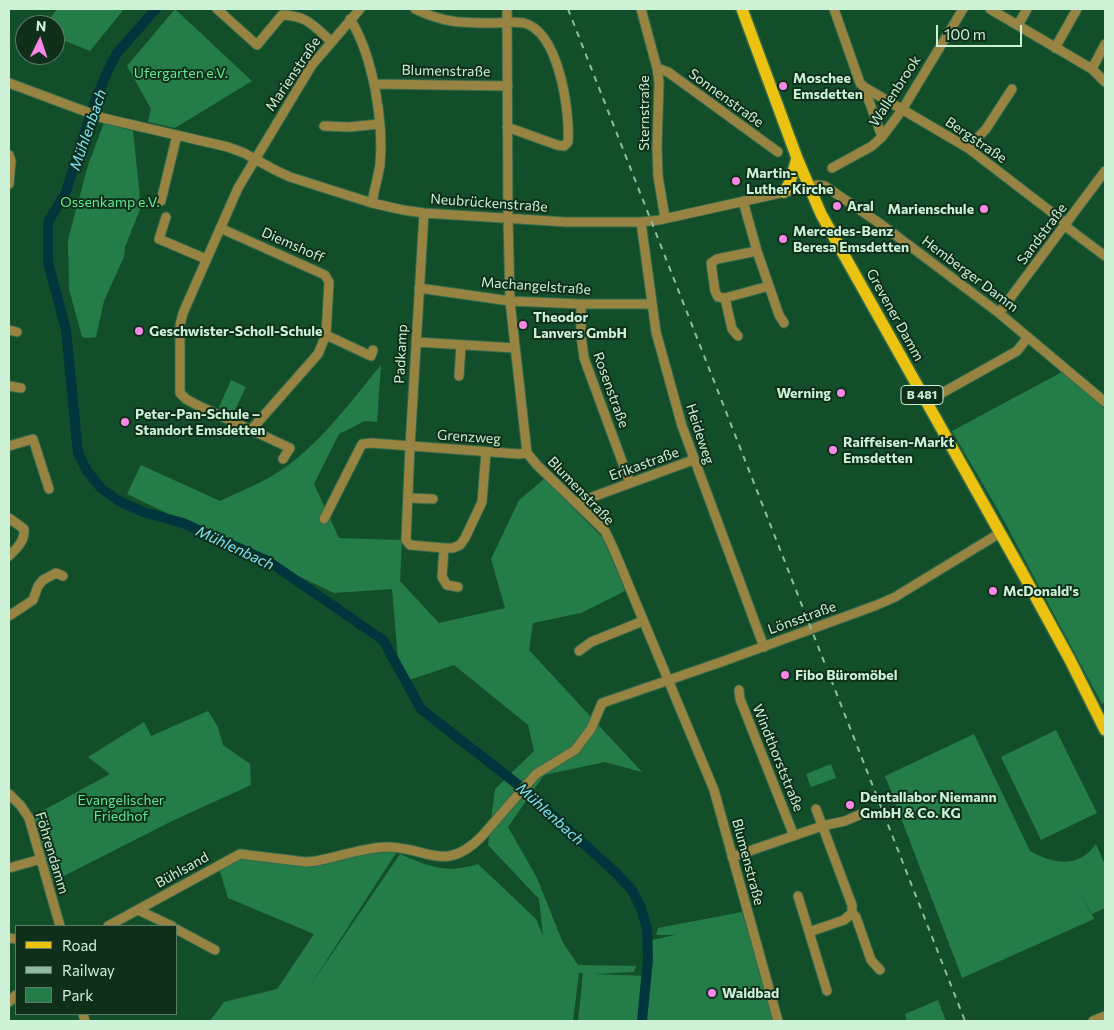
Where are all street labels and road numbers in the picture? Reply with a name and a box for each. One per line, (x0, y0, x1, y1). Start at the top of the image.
street label: Marienstraße (262, 34, 324, 114)
street label: Wallenbrook (866, 52, 924, 130)
street label: Blumenstraße (401, 62, 491, 80)
street label: Sonnenstraße (685, 65, 767, 131)
street label: Sternstraße (636, 75, 652, 151)
street label: Bergstraße (942, 113, 1010, 167)
street label: Neubrückenstraße (430, 191, 548, 215)
street label: Sandstraße (1014, 200, 1070, 268)
street label: Diemshoff (259, 224, 327, 266)
street label: Hemberger Damm (918, 232, 1022, 316)
street label: Grevener Damm (863, 266, 927, 364)
street label: Machangelstraße (481, 274, 591, 298)
street label: Padkamp (391, 324, 411, 384)
street label: Rosenstraße (589, 350, 633, 430)
road number: B 481 (901, 386, 943, 404)
street label: Heideweg (682, 402, 718, 466)
street label: Grenzweg (437, 426, 501, 448)
street label: Erikastraße (607, 444, 681, 484)
street label: Blumenstraße (544, 453, 618, 529)
street label: Lönsstraße (766, 598, 838, 638)
street label: Windthorststraße (749, 702, 807, 814)
street label: Föhrendamm (32, 810, 72, 896)
street label: Blumenstraße (728, 817, 768, 907)
street label: Bühlsand (152, 849, 212, 891)

